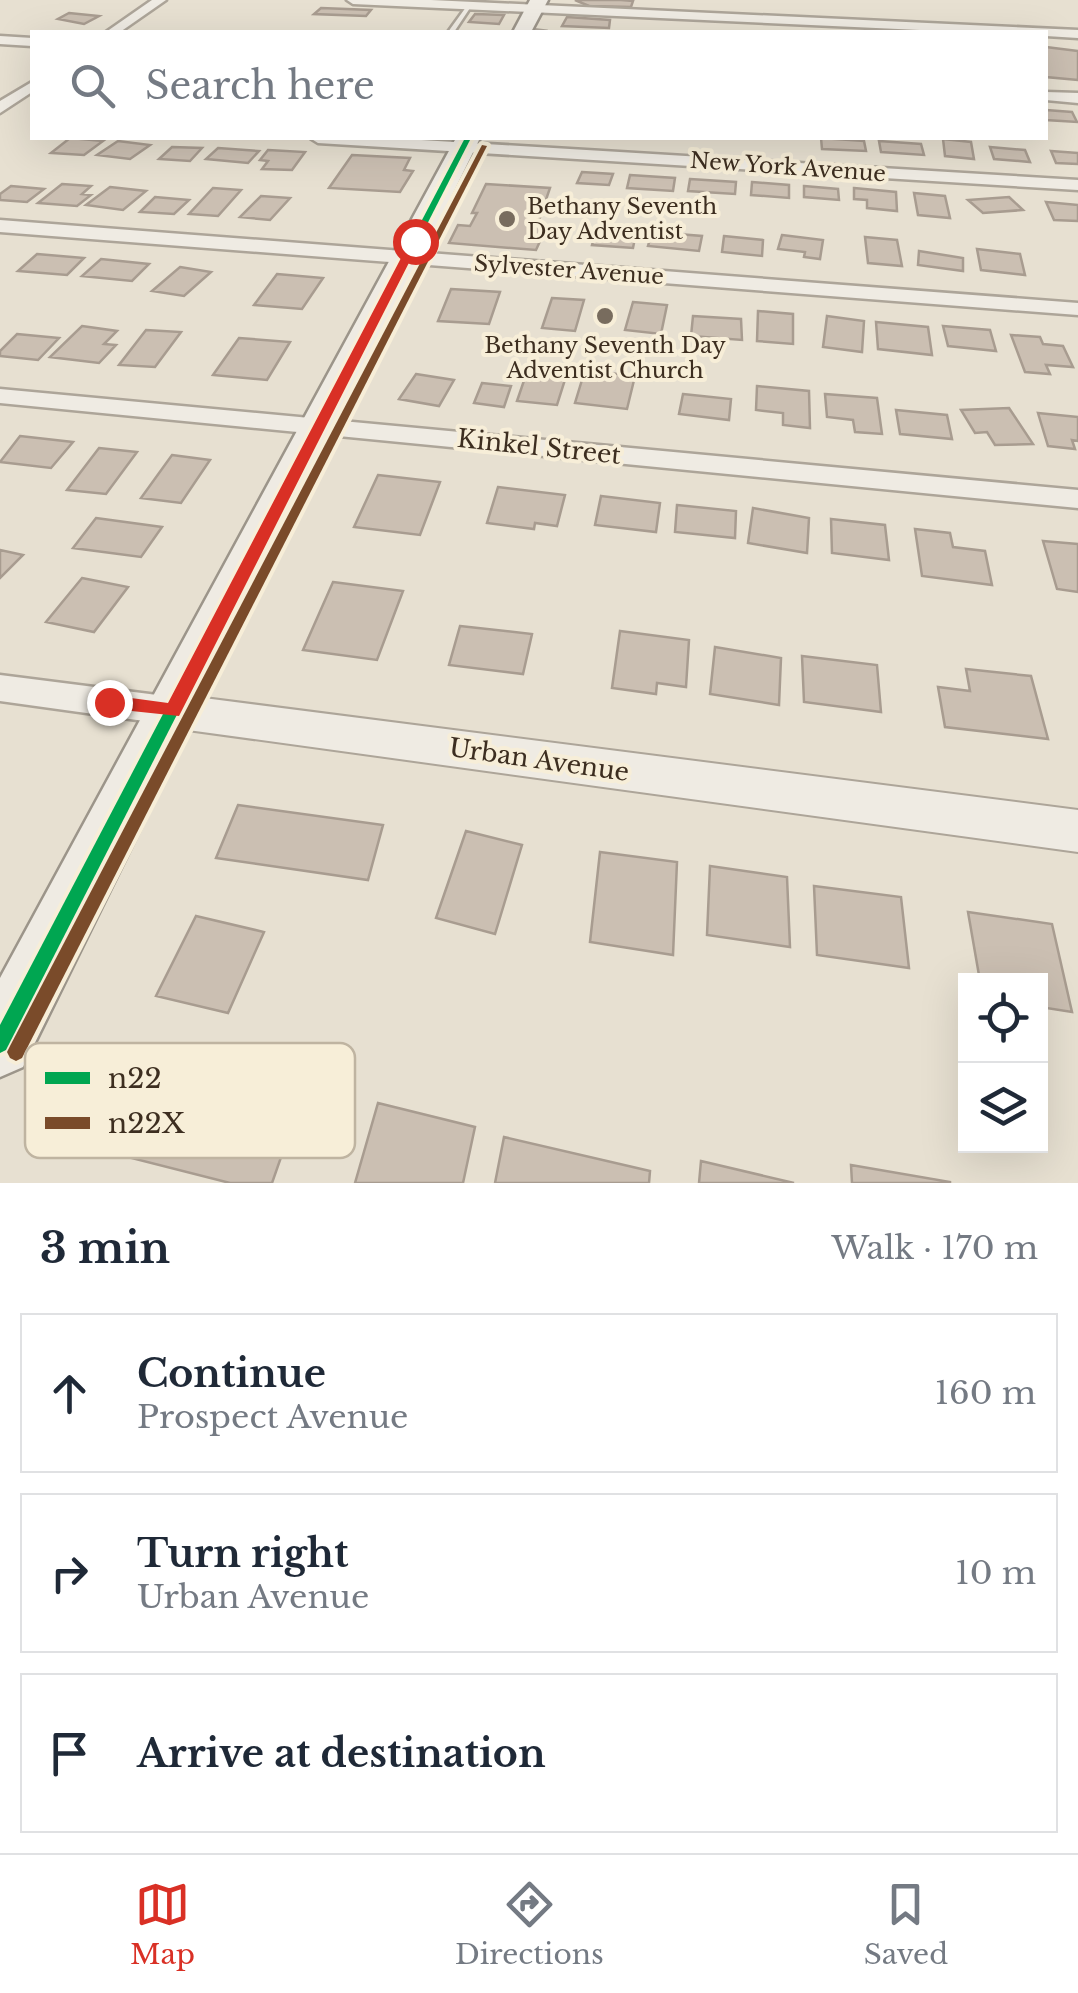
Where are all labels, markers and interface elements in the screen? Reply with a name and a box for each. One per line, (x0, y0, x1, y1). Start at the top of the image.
search box (30, 30, 1048, 140)
icon: search (65, 58, 120, 113)
text: Search here (145, 62, 375, 109)
street label: New York Avenue (689, 147, 887, 187)
place label: Bethany Seventh Day Adventist (527, 193, 717, 245)
marker: Bethany Seventh Day Adventist (496, 208, 518, 230)
route start (393, 219, 439, 265)
street label: Sylvester Avenue (473, 250, 665, 290)
marker: Bethany Seventh Day Adventist Church (594, 305, 616, 327)
place label: Bethany Seventh Day Adventist Church (484, 332, 726, 384)
street label: Kinkel Street (456, 423, 623, 471)
route end (87, 680, 133, 726)
street label: Urban Avenue (447, 732, 631, 788)
map controls (958, 973, 1048, 1153)
button: locate (958, 973, 1048, 1063)
legend (25, 1043, 355, 1158)
text: n22 (108, 1061, 162, 1096)
button: layers (958, 1063, 1048, 1153)
text: n22X (108, 1106, 186, 1141)
text: 3 min (40, 1222, 170, 1274)
text: Walk · 170 m (832, 1228, 1038, 1268)
text: Continue (137, 1350, 326, 1397)
icon: ahead (42, 1366, 97, 1421)
text: 160 m (935, 1373, 1036, 1413)
text: Prospect Avenue (137, 1397, 408, 1437)
text: Turn right (137, 1530, 348, 1577)
icon: right (42, 1546, 97, 1601)
text: 10 m (955, 1553, 1036, 1593)
text: Urban Avenue (137, 1577, 369, 1617)
icon: arrive (42, 1726, 97, 1781)
text: Arrive at destination (137, 1730, 546, 1777)
tab: Map (130, 1877, 195, 1972)
tab: Directions (455, 1877, 604, 1972)
tab: Saved (864, 1877, 948, 1972)

